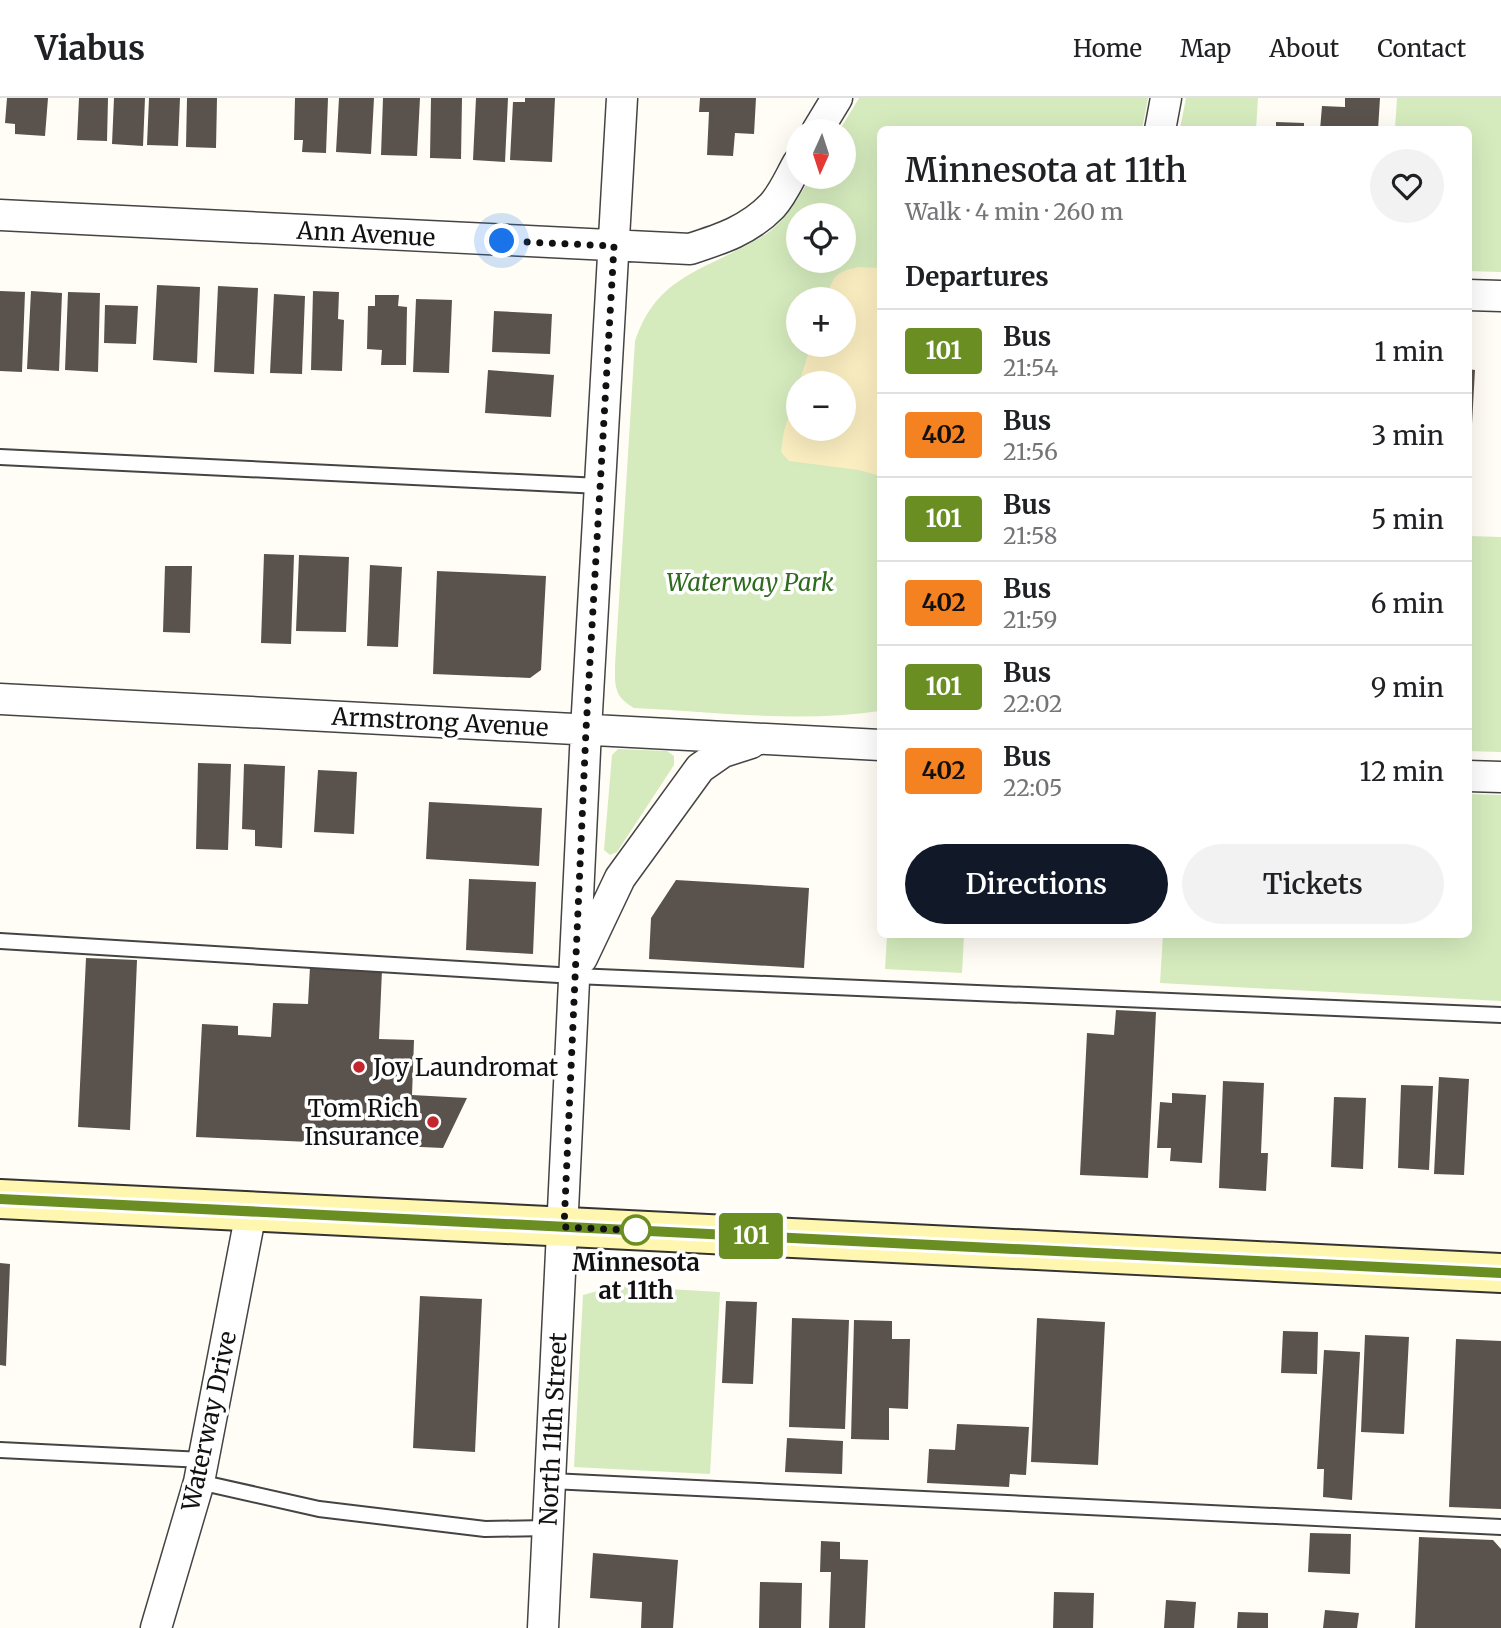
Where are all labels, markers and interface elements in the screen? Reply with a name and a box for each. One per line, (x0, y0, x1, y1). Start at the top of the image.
text: Viabus (35, 28, 145, 69)
text: Home (1073, 33, 1142, 64)
text: Map (1180, 33, 1231, 64)
text: About (1269, 33, 1339, 64)
text: Contact (1377, 33, 1466, 64)
north arrow (786, 119, 856, 189)
map controls (786, 119, 856, 441)
button: heart (1370, 149, 1444, 223)
text: Minnesota at 11th (905, 150, 1187, 191)
text: Walk · 4 min · 260 m (905, 197, 1123, 226)
button: locate (786, 203, 856, 273)
street label: Ann Avenue (295, 215, 436, 253)
your location (484, 223, 519, 258)
text: Departures (905, 260, 1049, 293)
button: + (786, 287, 856, 357)
text: Bus (1003, 320, 1051, 353)
text: 101 (925, 335, 962, 366)
text: 1 min (1375, 335, 1444, 368)
text: 21:54 (1003, 353, 1058, 382)
button: − (786, 371, 856, 441)
text: Bus (1003, 404, 1051, 437)
text: 402 (921, 419, 966, 450)
text: 3 min (1372, 419, 1444, 452)
text: 21:56 (1003, 437, 1058, 466)
text: Bus (1003, 488, 1051, 521)
text: 101 (925, 503, 962, 534)
text: 5 min (1371, 503, 1444, 536)
text: 21:58 (1003, 521, 1058, 550)
park label: Waterway Park (666, 567, 834, 598)
text: Bus (1003, 572, 1051, 605)
text: 402 (921, 587, 966, 618)
text: 6 min (1371, 587, 1444, 620)
text: 21:59 (1003, 605, 1058, 634)
text: Bus (1003, 656, 1051, 689)
text: 101 (925, 671, 962, 702)
text: 9 min (1371, 671, 1444, 704)
text: 22:02 (1003, 689, 1063, 718)
street label: Armstrong Avenue (330, 701, 549, 743)
text: Bus (1003, 740, 1051, 773)
text: 402 (921, 755, 966, 786)
text: 12 min (1360, 755, 1444, 788)
text: 22:05 (1003, 773, 1062, 802)
button: Directions (905, 844, 1168, 924)
button: Tickets (1182, 844, 1444, 924)
place label: Joy Laundromat (372, 1052, 559, 1083)
marker: Joy Laundromat (351, 1059, 367, 1075)
place label: Tom Rich Insurance (304, 1093, 419, 1152)
marker: Tom Rich Insurance (425, 1114, 441, 1130)
line badge: 101 (711, 1213, 791, 1259)
marker: Minnesota at 11th (621, 1215, 651, 1245)
text: 101 (733, 1220, 769, 1251)
place label: Minnesota at 11th (572, 1247, 700, 1306)
street label: Waterway Drive (175, 1328, 243, 1515)
street label: North 11th Street (532, 1331, 574, 1526)

